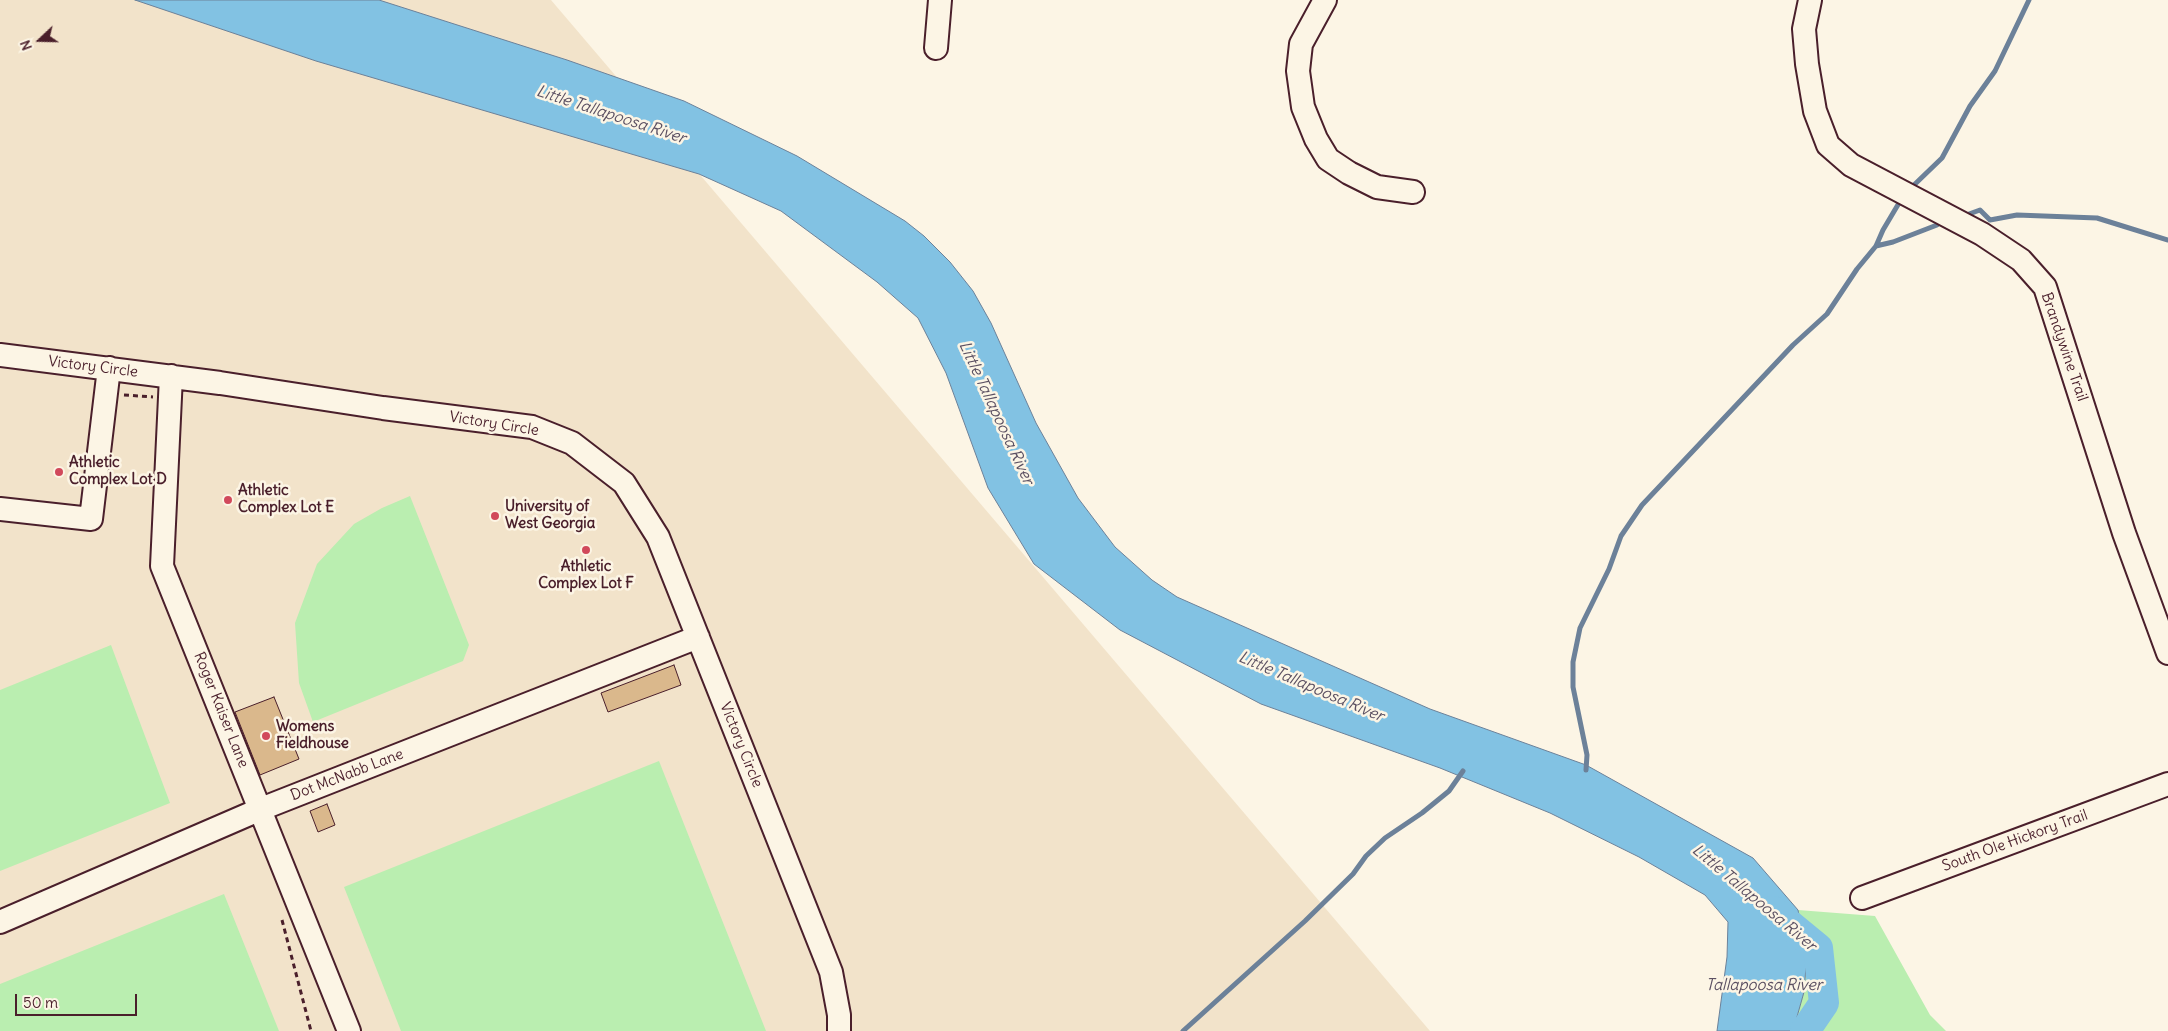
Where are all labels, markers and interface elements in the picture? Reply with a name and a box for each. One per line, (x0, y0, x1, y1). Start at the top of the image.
north arrow (15, 15, 65, 65)
text: N (16, 38, 36, 53)
water label: Little Tallapoosa River (534, 82, 688, 148)
street label: Brandywine Trail (2037, 290, 2091, 404)
water label: Little Tallapoosa River (954, 338, 1038, 488)
street label: Victory Circle (47, 353, 139, 381)
street label: Victory Circle (448, 408, 540, 440)
place label: Athletic Complex Lot D (69, 454, 167, 489)
marker: Athletic Complex Lot D (53, 466, 65, 478)
place label: Athletic Complex Lot E (238, 482, 334, 517)
marker: Athletic Complex Lot E (222, 494, 234, 506)
place label: University of West Georgia (505, 498, 595, 533)
marker: University of West Georgia (489, 510, 501, 522)
marker: Athletic Complex Lot F (580, 544, 592, 556)
place label: Athletic Complex Lot F (538, 558, 634, 593)
water label: Little Tallapoosa River (1236, 648, 1386, 726)
street label: Roger Kaiser Lane (190, 650, 252, 770)
street label: Victory Circle (716, 700, 766, 790)
place label: Womens Fieldhouse (276, 718, 349, 753)
marker: Womens Fieldhouse (260, 730, 272, 742)
street label: Dot McNabb Lane (288, 745, 406, 805)
street label: South Ole Hickory Trail (1940, 806, 2090, 876)
water label: Little Tallapoosa River (1688, 841, 1820, 955)
water label: Tallapoosa River (1706, 975, 1822, 995)
scale bar (18, 984, 140, 1016)
text: 50 m (23, 993, 58, 1012)

